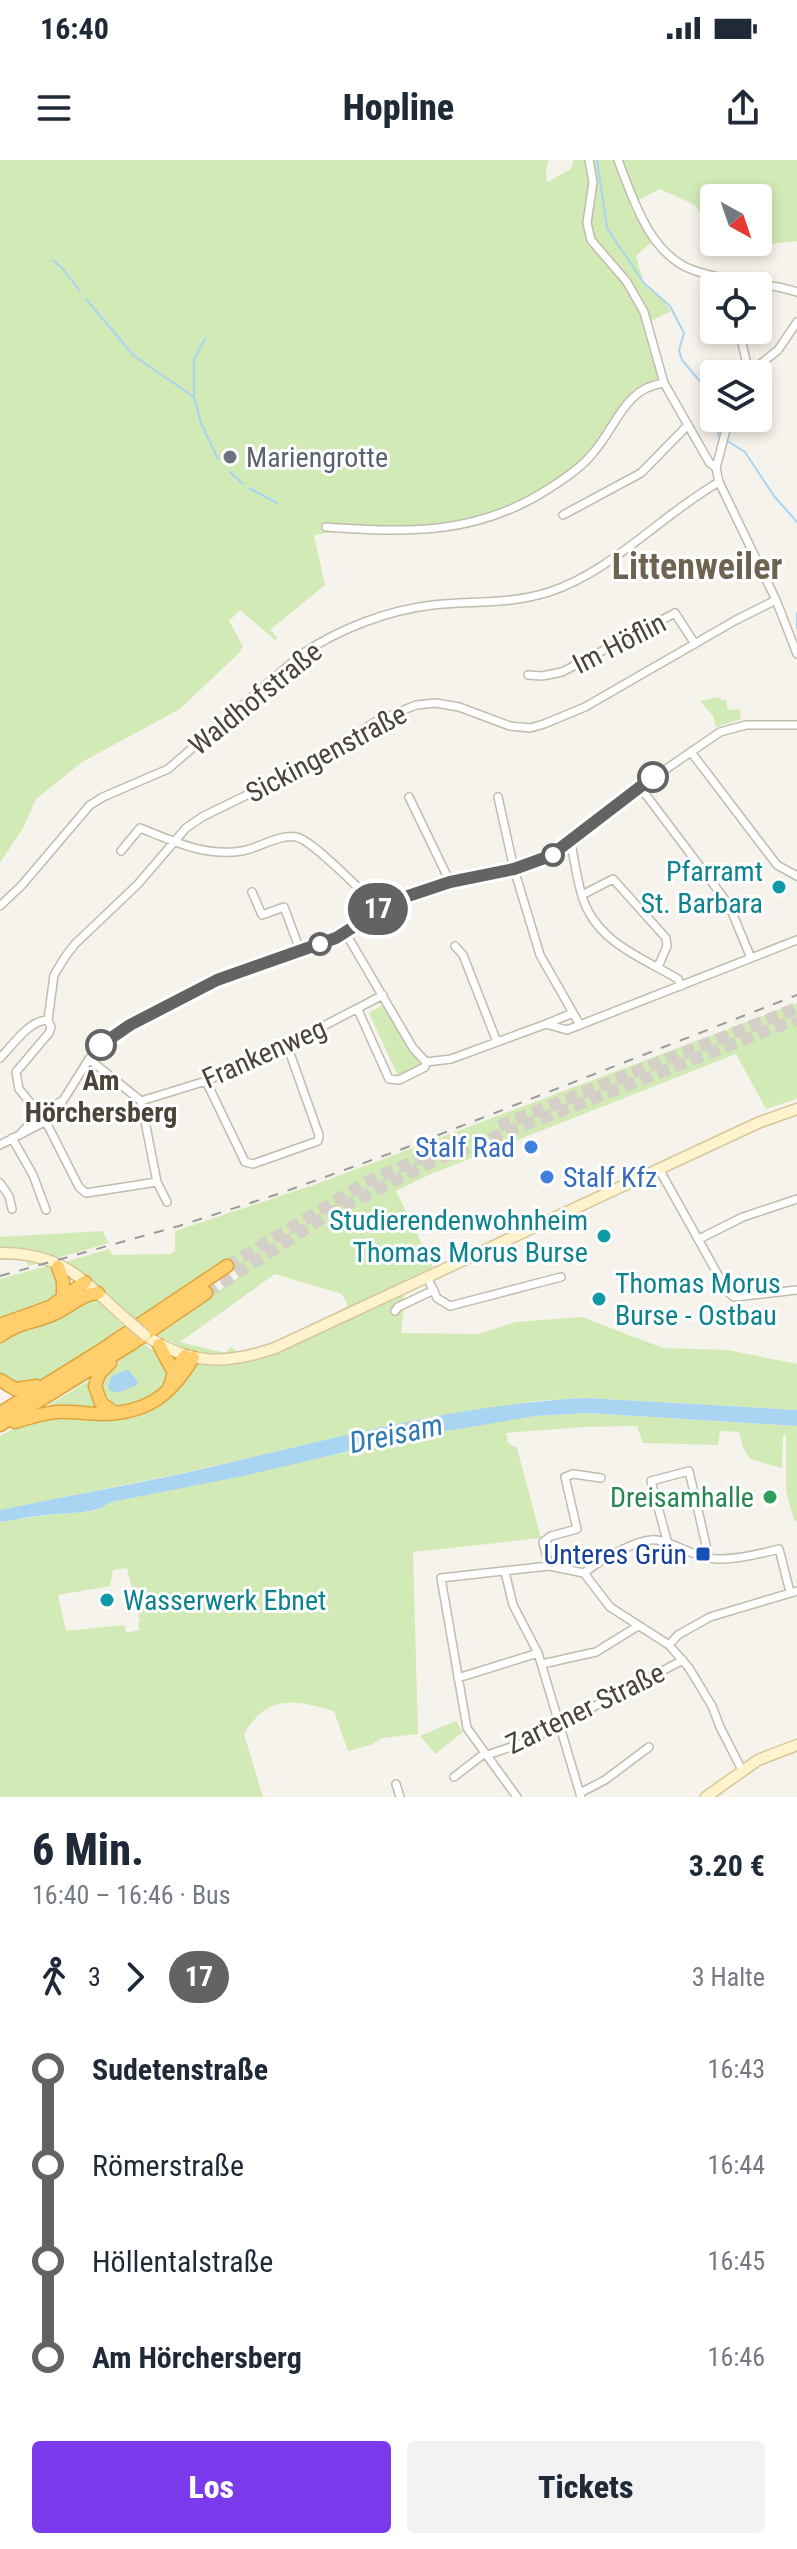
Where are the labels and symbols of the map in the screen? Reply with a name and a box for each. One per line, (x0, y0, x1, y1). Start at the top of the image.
north arrow (700, 184, 772, 256)
place label: Mariengrotte (246, 441, 388, 474)
marker: Mariengrotte (221, 448, 239, 466)
district label: Littenweiler (612, 546, 782, 588)
street label: Im Höflin (567, 606, 671, 681)
street label: Waldhofstraße (182, 635, 328, 762)
street label: Sickingenstraße (240, 697, 412, 810)
unlabelled marker (638, 762, 668, 792)
unlabelled marker (542, 844, 564, 866)
place label: Pfarramt St. Barbara (641, 855, 763, 920)
marker: Pfarramt St. Barbara (770, 878, 788, 896)
line badge: 17 (342, 883, 414, 935)
unlabelled marker (309, 933, 331, 955)
street label: Frankenweg (197, 1011, 331, 1095)
marker: Am Hörchersberg (86, 1030, 116, 1060)
place label: Am Hörchersberg (25, 1064, 177, 1129)
place label: Stalf Rad (415, 1131, 515, 1164)
marker: Stalf Rad (522, 1138, 540, 1156)
place label: Stalf Kfz (563, 1161, 657, 1194)
marker: Stalf Kfz (538, 1168, 556, 1186)
place label: Studierendenwohnheim Thomas Morus Burse (329, 1204, 588, 1269)
marker: Studierendenwohnheim Thomas Morus Burse (595, 1227, 613, 1245)
place label: Thomas Morus Burse - Ostbau (615, 1267, 781, 1332)
marker: Thomas Morus Burse - Ostbau (590, 1290, 608, 1308)
water label: Dreisam (346, 1407, 446, 1460)
place label: Dreisamhalle (610, 1481, 754, 1514)
marker: Dreisamhalle (761, 1488, 779, 1506)
place label: Unteres Grün (544, 1538, 687, 1571)
marker: Unteres Grün (694, 1545, 712, 1563)
place label: Wasserwerk Ebnet (123, 1584, 326, 1617)
marker: Wasserwerk Ebnet (98, 1591, 116, 1609)
street label: Zartener Straße (501, 1656, 670, 1761)

